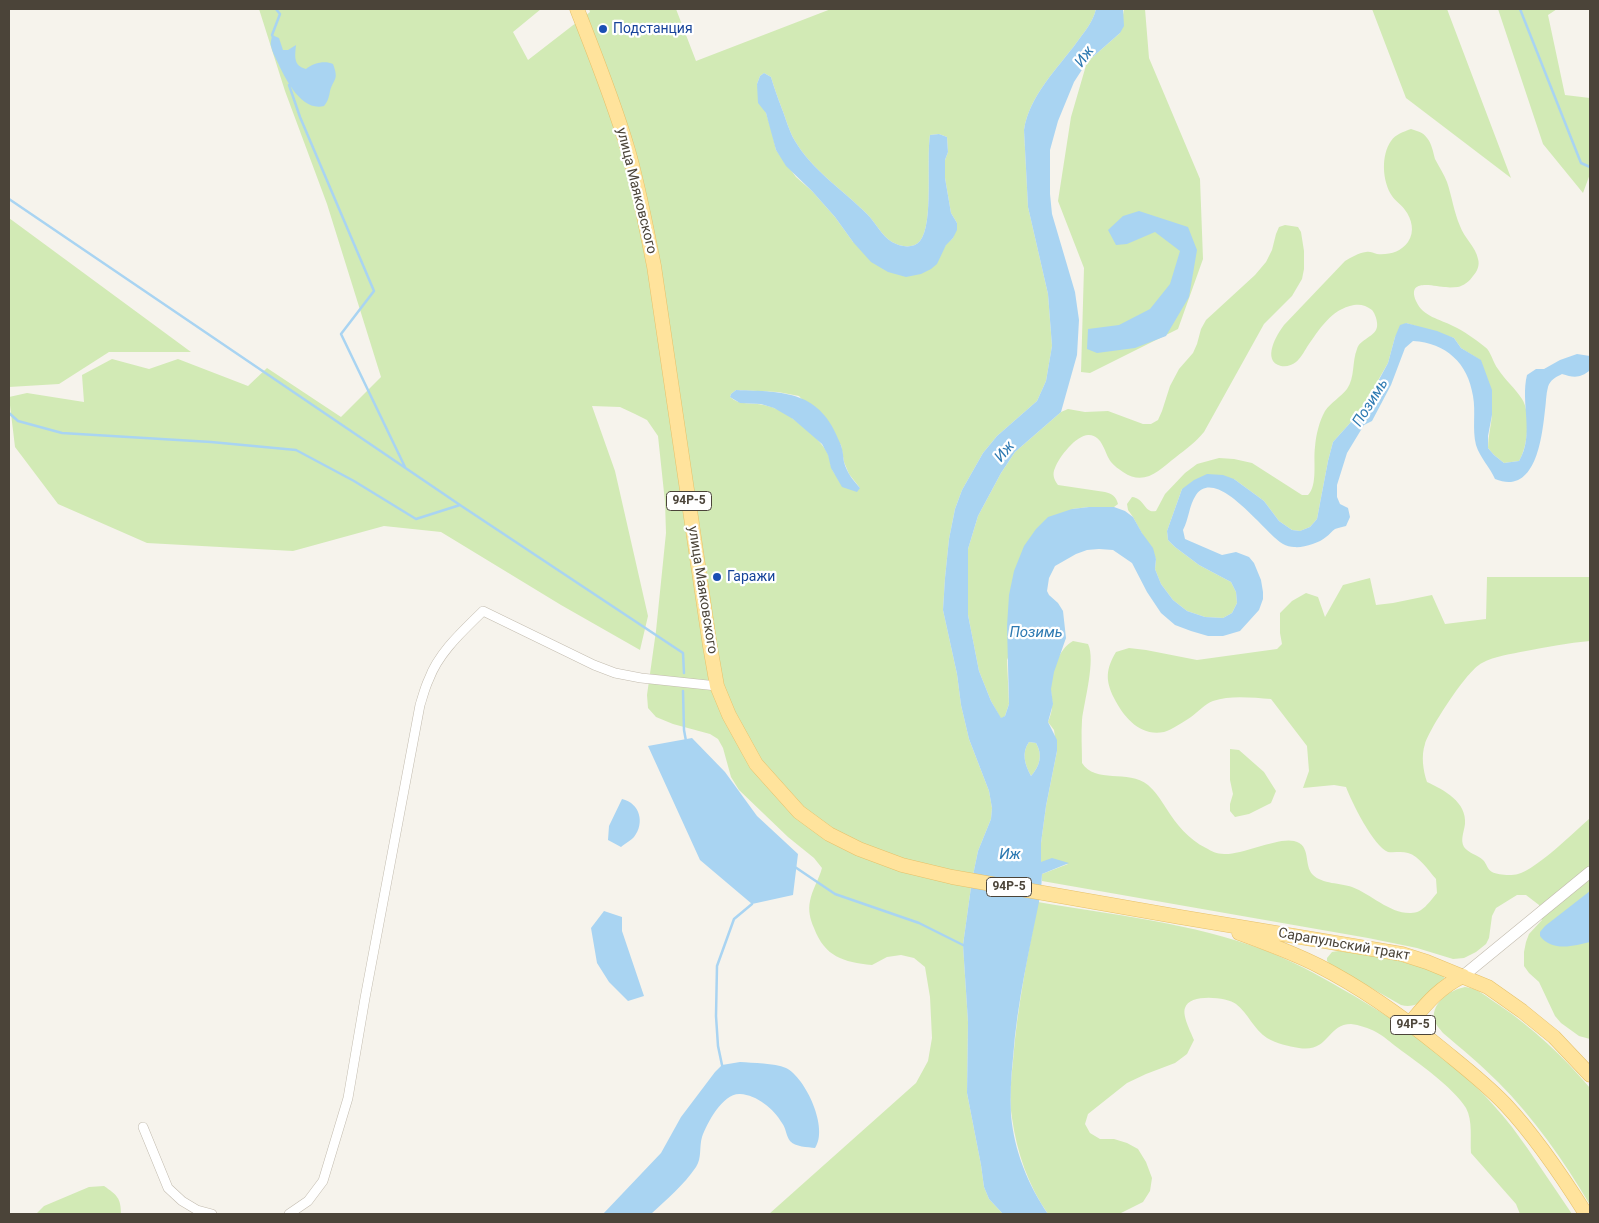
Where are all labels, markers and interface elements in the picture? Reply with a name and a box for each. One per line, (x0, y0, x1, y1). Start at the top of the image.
place label: Подстанция (613, 21, 693, 37)
marker: Подстанция (597, 23, 609, 35)
water label: Иж (1071, 43, 1099, 71)
street label: улица Маяковского (612, 126, 660, 256)
water label: Позимь (1349, 376, 1393, 430)
water label: Иж (991, 438, 1019, 466)
road number: 94Р-5 (666, 492, 712, 511)
street label: улица Маяковского (684, 525, 720, 655)
place label: Гаражи (727, 569, 775, 585)
marker: Гаражи (711, 571, 723, 583)
water label: Позимь (1009, 624, 1063, 642)
water label: Иж (999, 846, 1021, 864)
road number: 94Р-5 (986, 878, 1032, 896)
street label: Сарапульский тракт (1277, 925, 1411, 965)
road number: 94Р-5 (1390, 1016, 1436, 1034)

